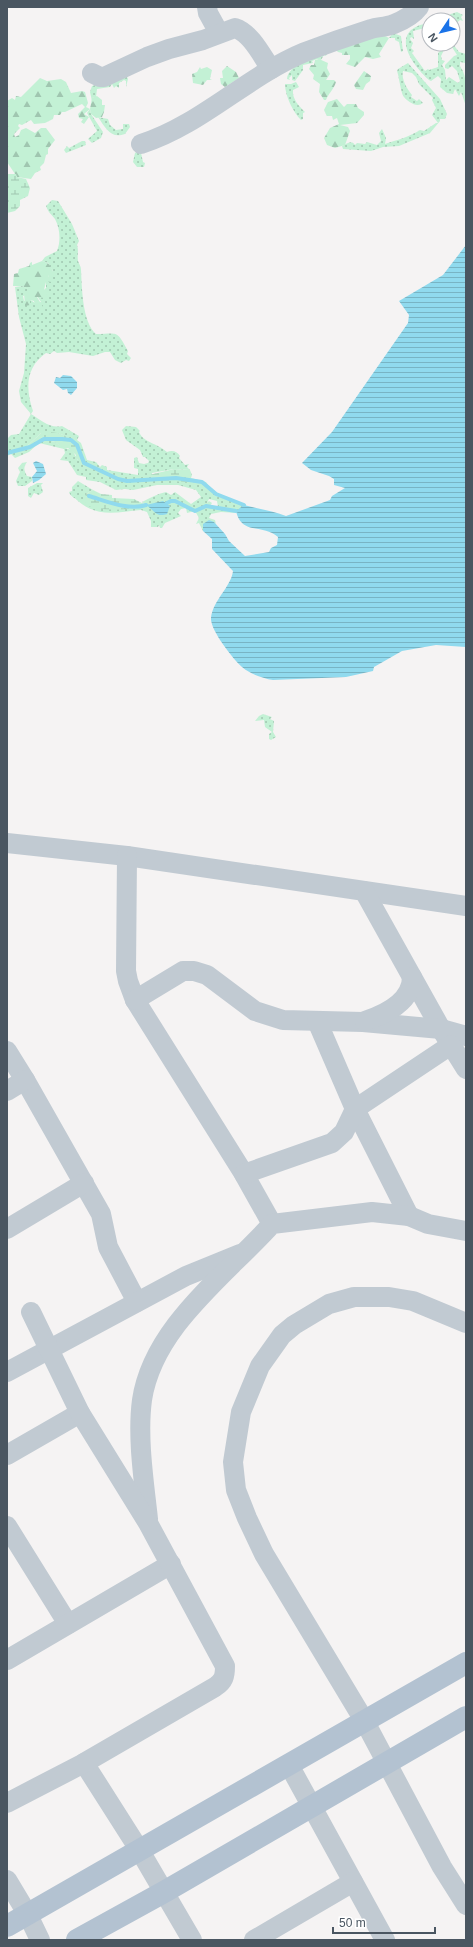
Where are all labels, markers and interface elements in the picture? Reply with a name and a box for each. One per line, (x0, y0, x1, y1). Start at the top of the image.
north arrow (421, 12, 461, 52)
text: N (426, 31, 440, 44)
scale bar (333, 1909, 435, 1935)
text: 50 m (339, 1916, 366, 1930)

